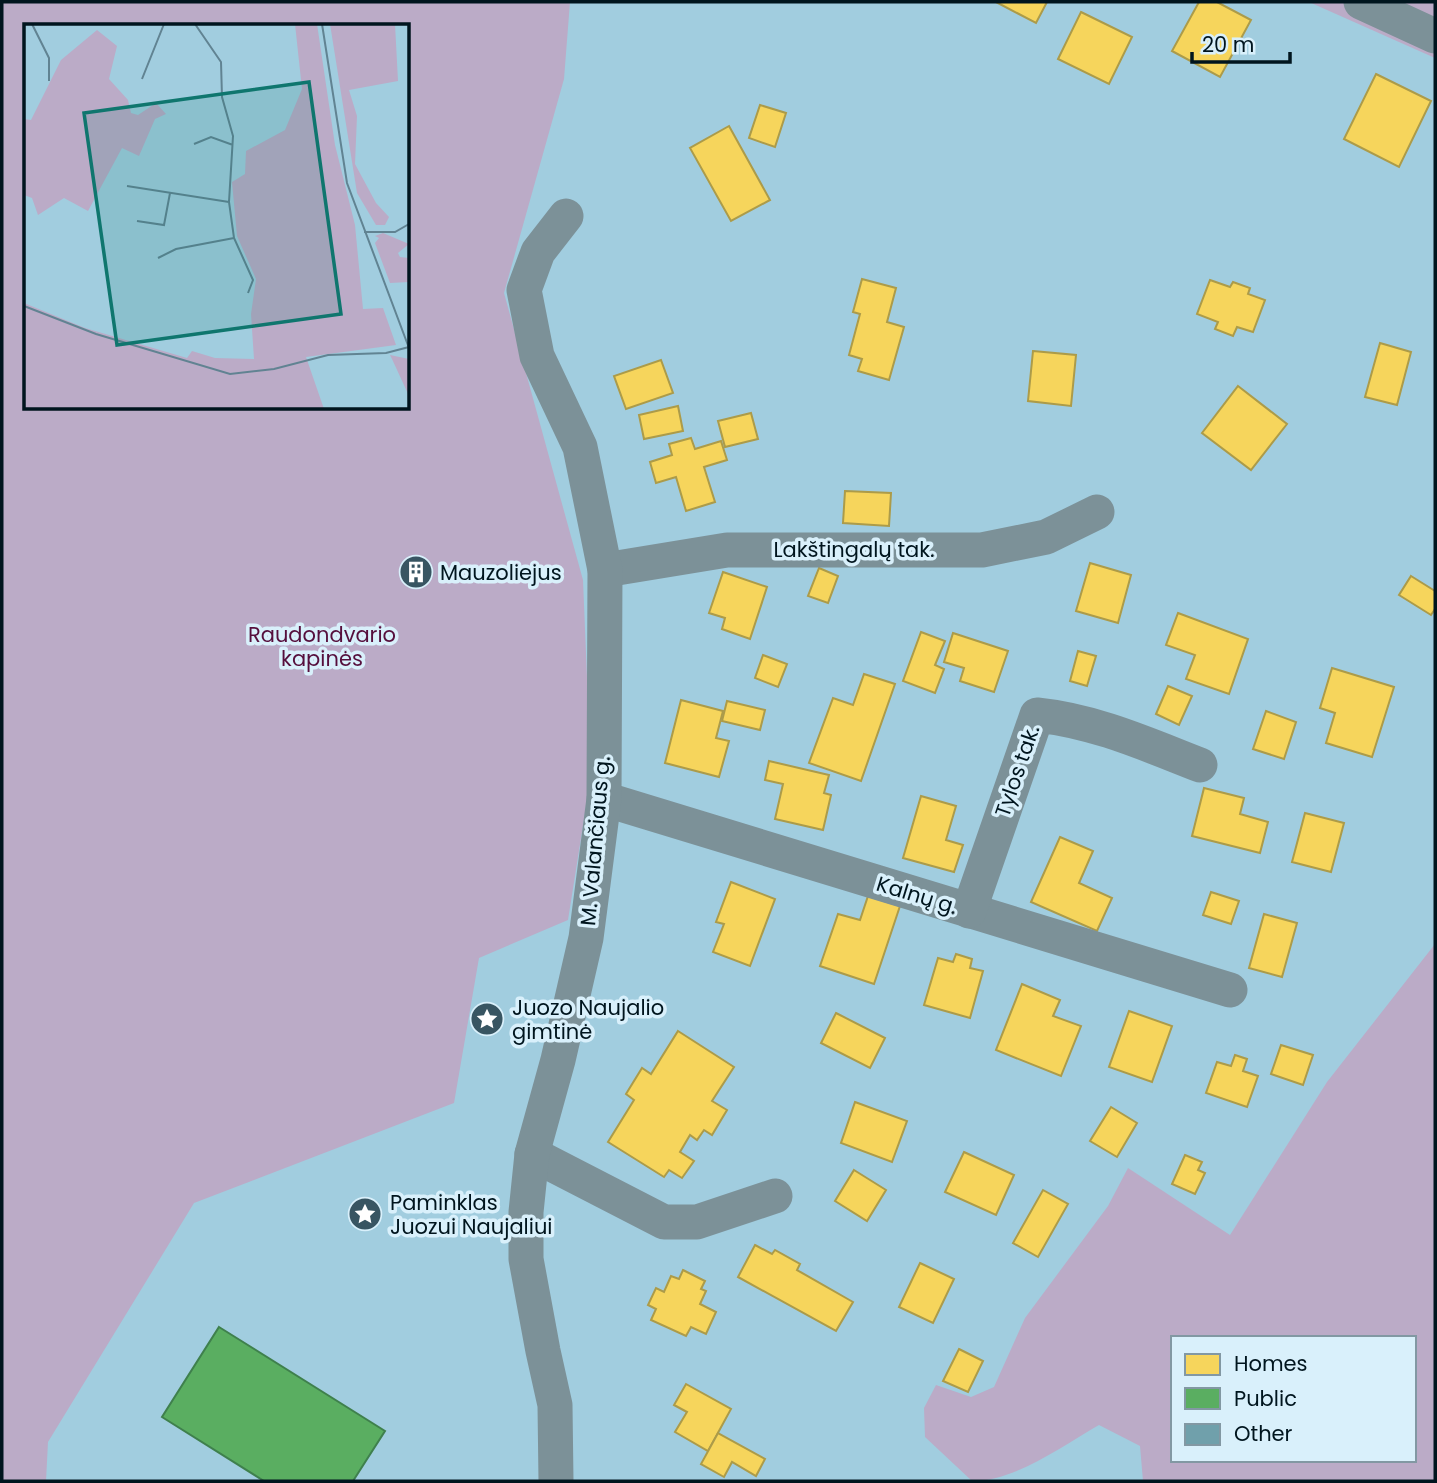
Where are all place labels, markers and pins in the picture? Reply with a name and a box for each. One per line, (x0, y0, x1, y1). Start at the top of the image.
building icon: Mauzoliejus (397, 553, 435, 591)
place label: Mauzoliejus (440, 558, 562, 587)
place label: Juozo Naujalio gimtinė (512, 993, 664, 1046)
place icon: Juozo Naujalio gimtinė (468, 1000, 506, 1038)
place label: Paminklas Juozui Naujaliui (390, 1188, 553, 1241)
place icon: Paminklas Juozui Naujaliui (346, 1195, 384, 1233)

